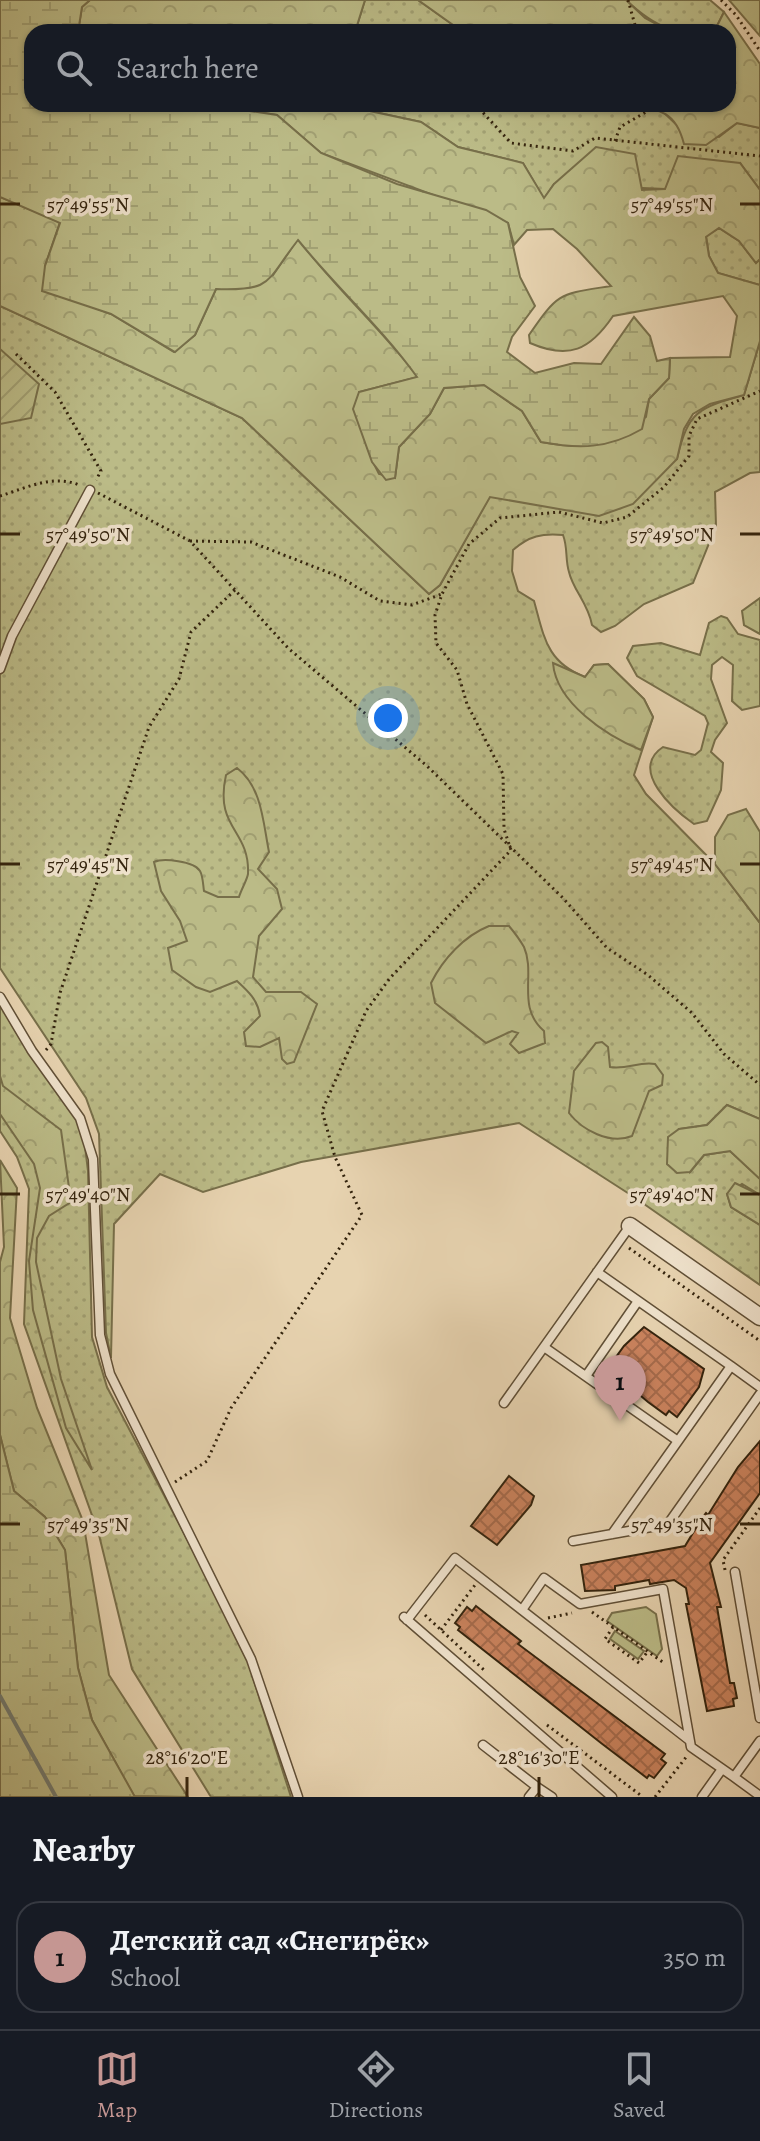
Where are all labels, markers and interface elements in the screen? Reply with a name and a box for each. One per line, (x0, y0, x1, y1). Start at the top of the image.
search box (24, 24, 736, 112)
icon: search (52, 46, 96, 90)
text: Search here (116, 48, 259, 88)
text: 57°49'55"N (47, 191, 129, 218)
text: 57°49'55"N (631, 191, 713, 218)
text: 57°49'50"N (46, 521, 130, 548)
text: 57°49'50"N (630, 521, 714, 548)
your location (368, 698, 408, 738)
text: 57°49'45"N (47, 851, 129, 878)
text: 57°49'45"N (631, 851, 713, 878)
text: 57°49'40"N (46, 1181, 130, 1208)
text: 57°49'40"N (630, 1181, 714, 1208)
pin: 1 (594, 1355, 646, 1421)
text: 57°49'35"N (47, 1511, 129, 1538)
text: 57°49'35"N (631, 1511, 713, 1538)
text: 28°16'20"E (146, 1744, 228, 1771)
text: 28°16'30"E (498, 1744, 580, 1771)
text: Nearby (32, 1826, 135, 1873)
text: Детский сад «Снегирёк» (110, 1920, 429, 1960)
text: 1 (55, 1940, 65, 1975)
text: 350 m (663, 1940, 726, 1975)
text: School (110, 1960, 180, 1995)
tab: Map (95, 2047, 139, 2125)
tab: Directions (329, 2047, 423, 2125)
tab: Saved (613, 2047, 665, 2125)

